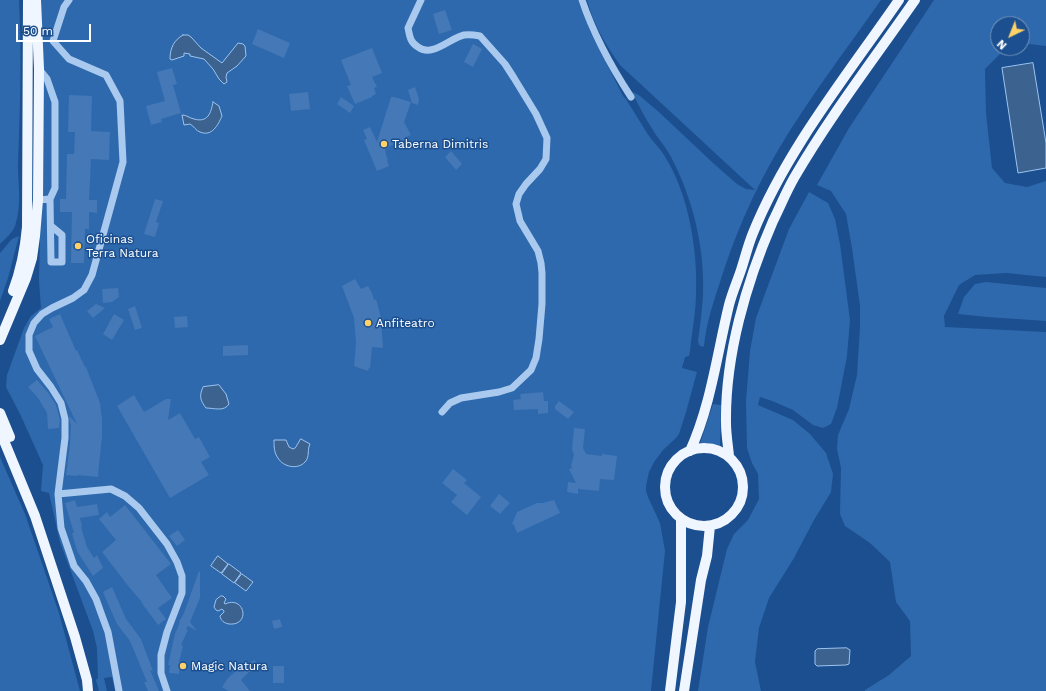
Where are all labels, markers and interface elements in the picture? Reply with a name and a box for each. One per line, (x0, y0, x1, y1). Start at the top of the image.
scale bar (18, 16, 93, 42)
north arrow (990, 16, 1030, 56)
text: 50 m (23, 24, 53, 38)
text: N (995, 37, 1010, 52)
place label: Taberna Dimitris (392, 137, 488, 151)
marker: Taberna Dimitris (379, 139, 389, 149)
place label: Oficinas Terra Natura (86, 232, 159, 260)
marker: Oficinas Terra Natura (73, 241, 83, 251)
place label: Anfiteatro (376, 316, 435, 330)
marker: Anfiteatro (363, 318, 373, 328)
place label: Magic Natura (191, 659, 268, 673)
marker: Magic Natura (178, 661, 188, 671)

